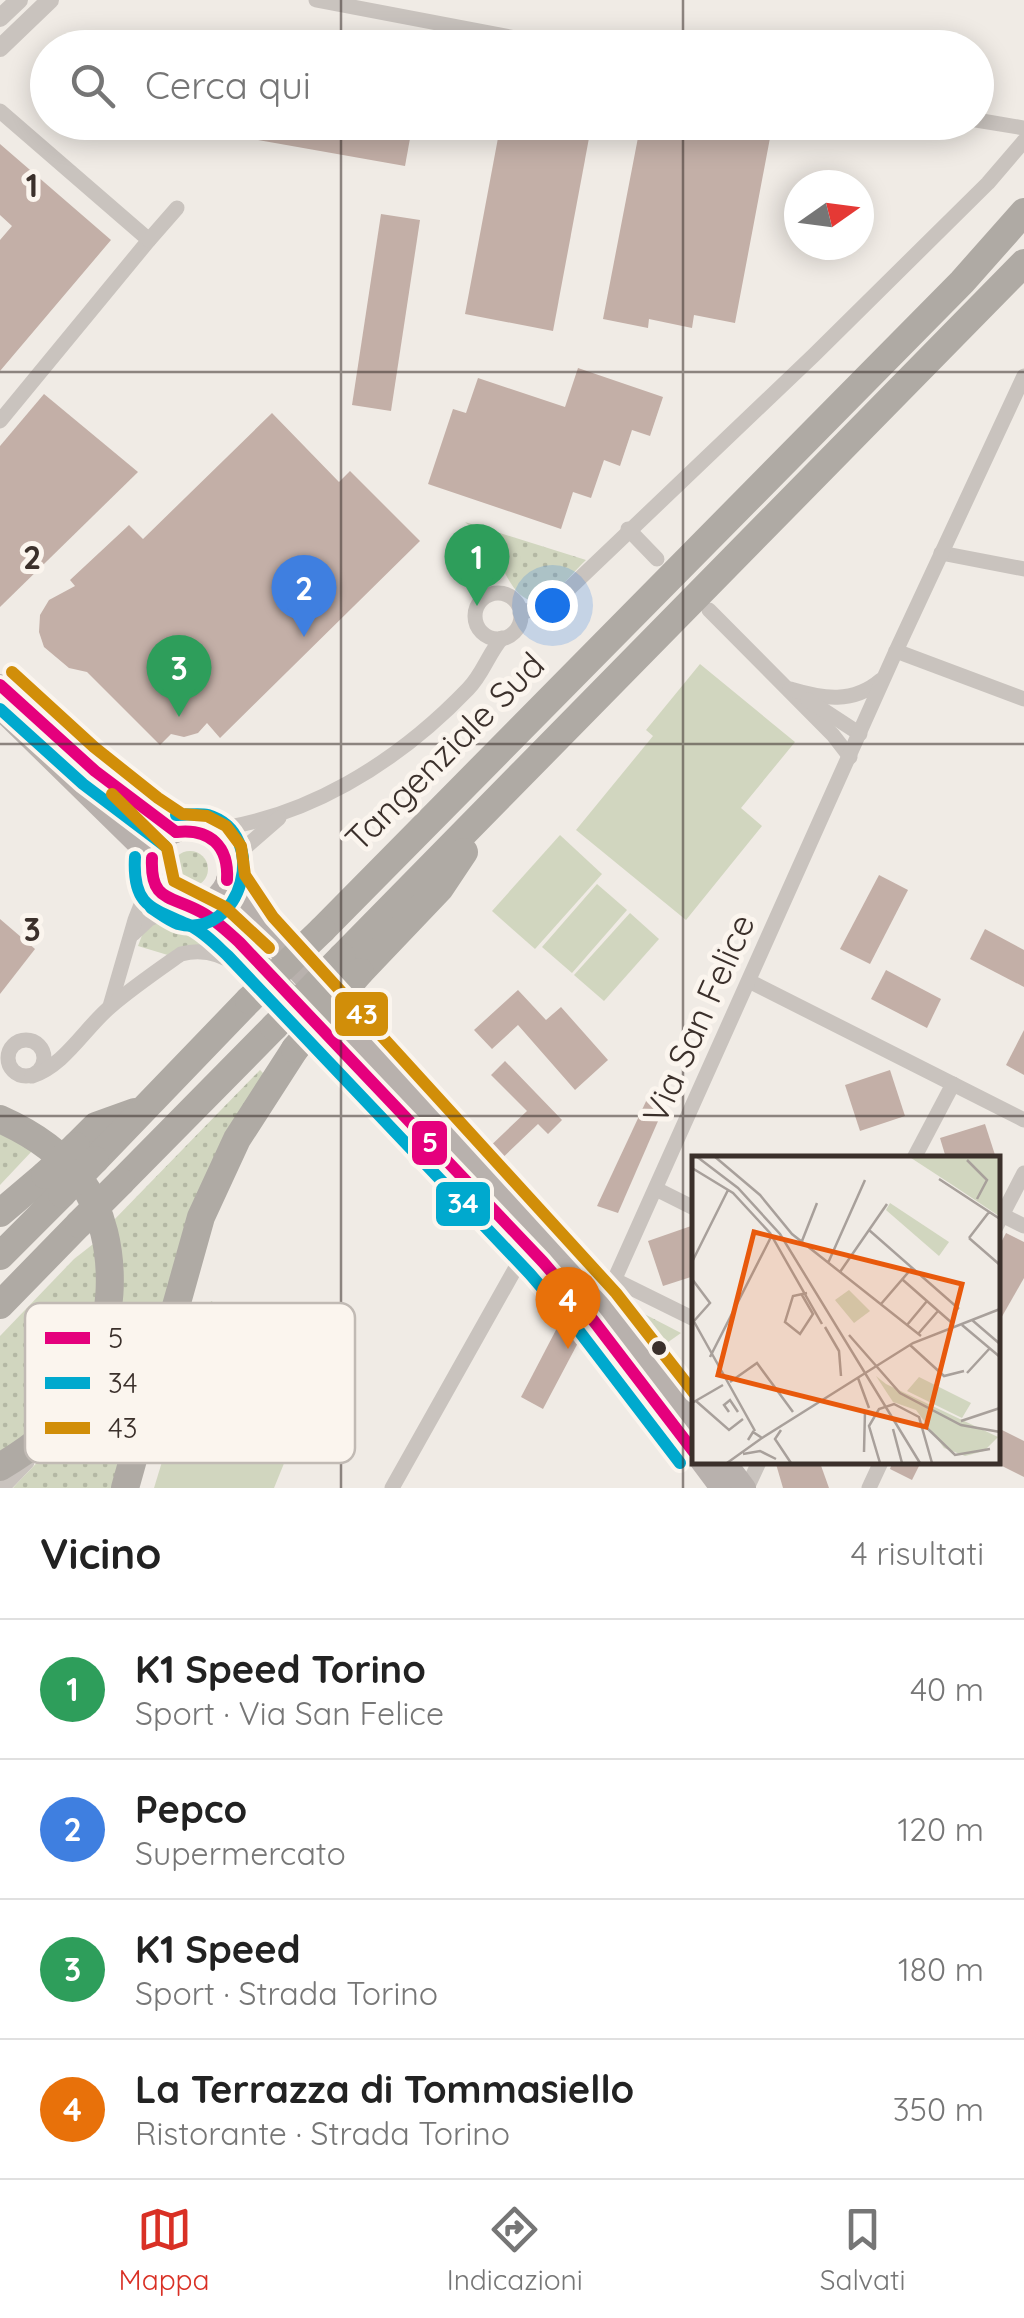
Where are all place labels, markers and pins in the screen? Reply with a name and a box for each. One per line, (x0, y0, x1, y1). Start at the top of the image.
pin: 1 (444, 524, 510, 606)
pin: 2 (272, 554, 336, 637)
pin: 3 (146, 634, 212, 717)
pin: 4 (536, 1266, 600, 1349)
unlabelled marker (649, 1338, 669, 1358)

